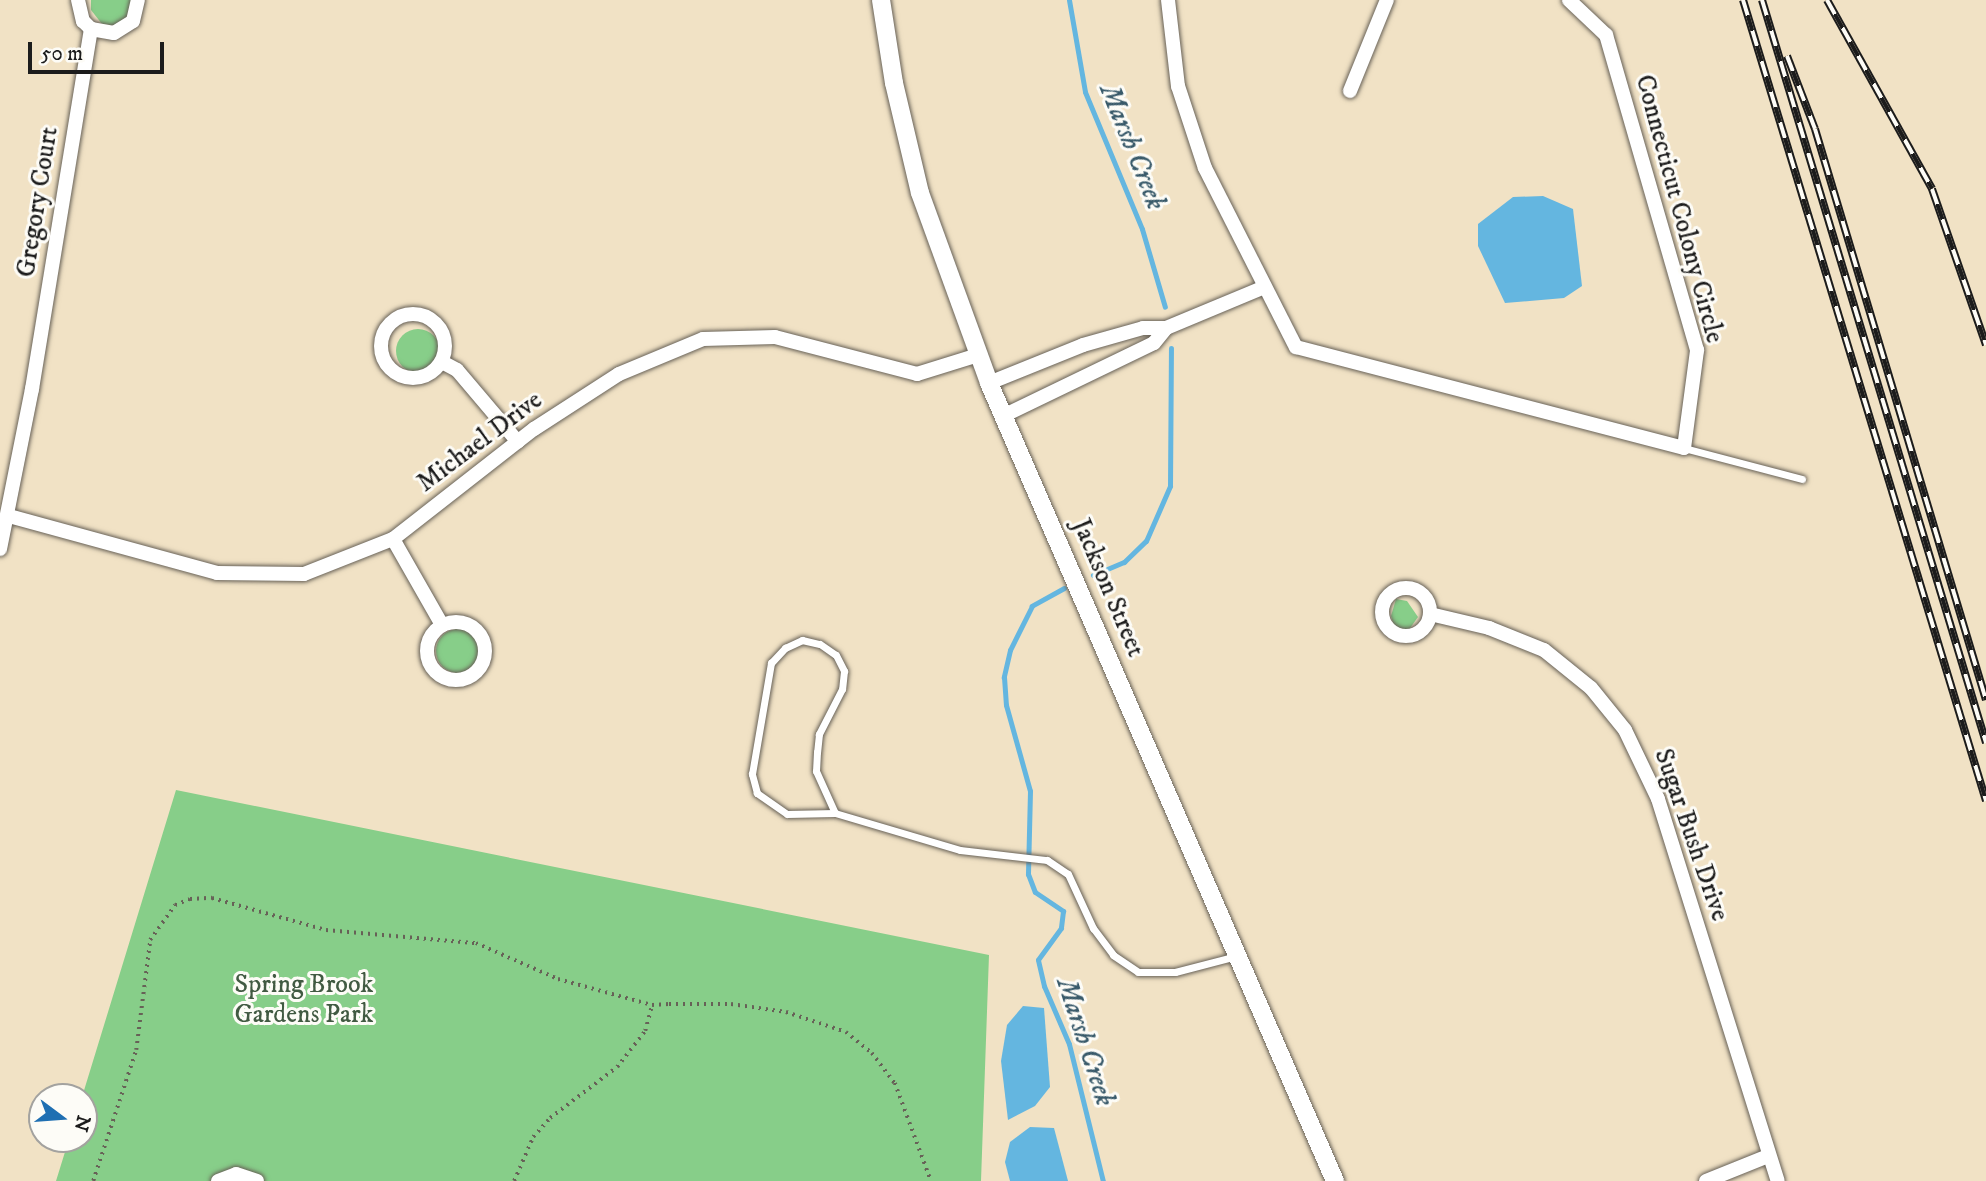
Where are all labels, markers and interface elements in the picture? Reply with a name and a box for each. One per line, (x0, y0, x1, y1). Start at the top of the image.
scale bar (32, 28, 168, 72)
text: 50 m (41, 41, 83, 67)
street label: Connecticut Colony Circle (1628, 72, 1730, 346)
water label: Marsh Creek (1092, 79, 1172, 215)
street label: Gregory Court (11, 125, 65, 279)
street label: Michael Drive (411, 385, 549, 499)
street label: Jackson Street (1065, 514, 1151, 662)
street label: Sugar Bush Drive (1647, 745, 1735, 925)
park label: Spring Brook Gardens Park (235, 969, 373, 1030)
water label: Marsh Creek (1049, 974, 1121, 1110)
north arrow (28, 1083, 98, 1153)
text: N (69, 1113, 95, 1134)

